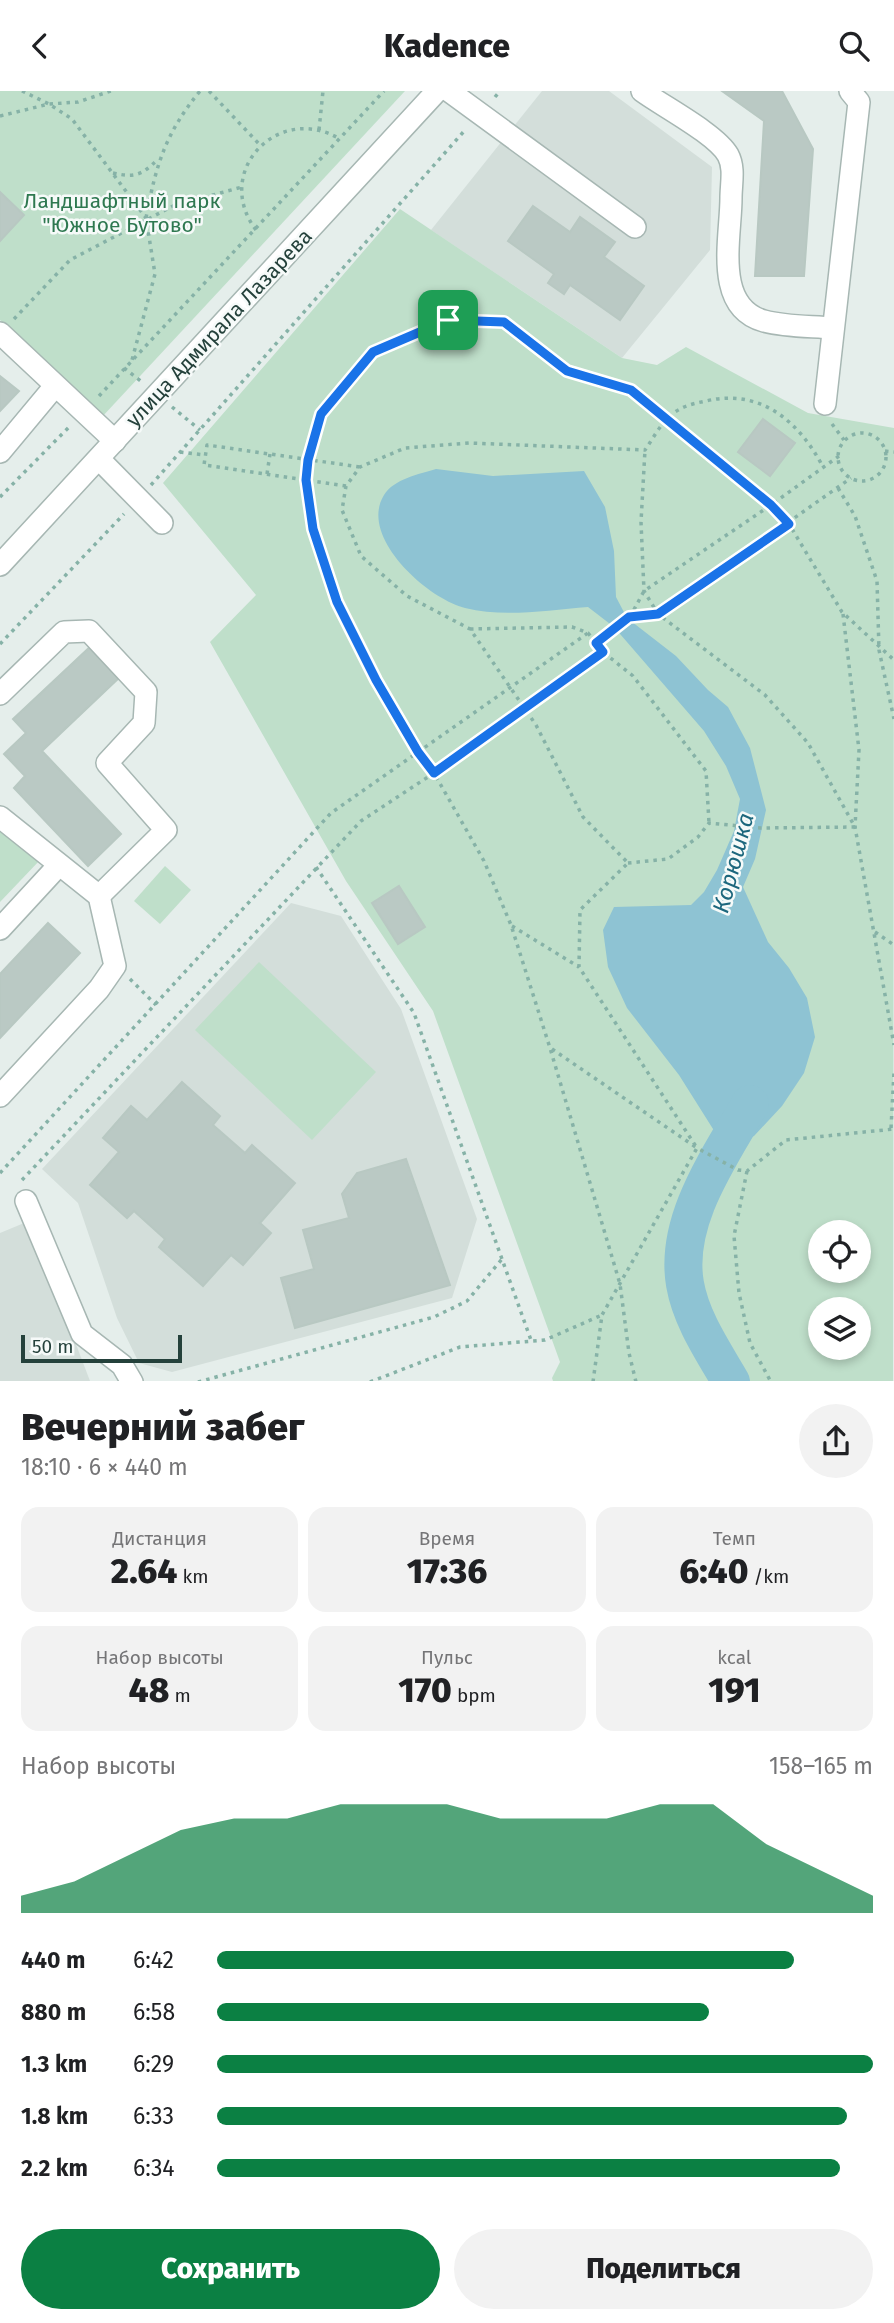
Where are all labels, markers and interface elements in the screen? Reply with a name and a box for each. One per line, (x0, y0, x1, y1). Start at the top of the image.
icon: back (21, 27, 59, 65)
text: Kadence (384, 27, 510, 65)
icon: search (835, 27, 873, 65)
park label: Ландшафтный парк "Южное Бутово" (24, 188, 221, 238)
street label: улица Адмирала Лазарева (120, 224, 318, 432)
pin (418, 290, 478, 350)
icon: arrive (429, 301, 467, 339)
water label: Корюшка (706, 810, 760, 916)
map controls (808, 1220, 871, 1360)
button: locate (808, 1220, 871, 1283)
button: layers (808, 1297, 871, 1360)
scale bar (21, 1332, 182, 1364)
text: 50 m (32, 1335, 73, 1358)
text: Вечерний забег (21, 1404, 305, 1450)
button: share (799, 1404, 873, 1478)
text: 18:10 · 6 × 440 m (21, 1453, 188, 1481)
text: Дистанция (112, 1527, 207, 1550)
text: Время (419, 1527, 475, 1550)
text: Темп (713, 1527, 756, 1550)
text: 2.64 (111, 1550, 177, 1592)
text: 17:36 (407, 1550, 487, 1592)
text: 6:40 (679, 1550, 748, 1592)
text: km (177, 1565, 208, 1588)
text: /km (748, 1565, 789, 1588)
text: Набор высоты (96, 1646, 224, 1669)
text: Пульс (421, 1646, 473, 1669)
text: kcal (717, 1646, 751, 1669)
text: 48 (129, 1669, 169, 1711)
text: 170 (398, 1669, 452, 1711)
text: 191 (708, 1669, 761, 1711)
text: m (169, 1684, 191, 1707)
text: bpm (452, 1684, 496, 1707)
text: Набор высоты (21, 1752, 176, 1780)
text: 158–165 m (769, 1752, 873, 1780)
text: 440 m (21, 1946, 85, 1974)
text: 6:42 (133, 1946, 174, 1974)
text: 880 m (21, 1998, 86, 2026)
text: 6:58 (133, 1998, 175, 2026)
text: 1.3 km (21, 2050, 87, 2078)
text: 6:29 (133, 2050, 174, 2078)
text: 1.8 km (21, 2102, 88, 2130)
text: 6:33 (133, 2102, 174, 2130)
text: 2.2 km (21, 2154, 88, 2182)
text: 6:34 (133, 2154, 175, 2182)
button: Сохранить (21, 2229, 440, 2309)
button: Поделиться (454, 2229, 873, 2309)

